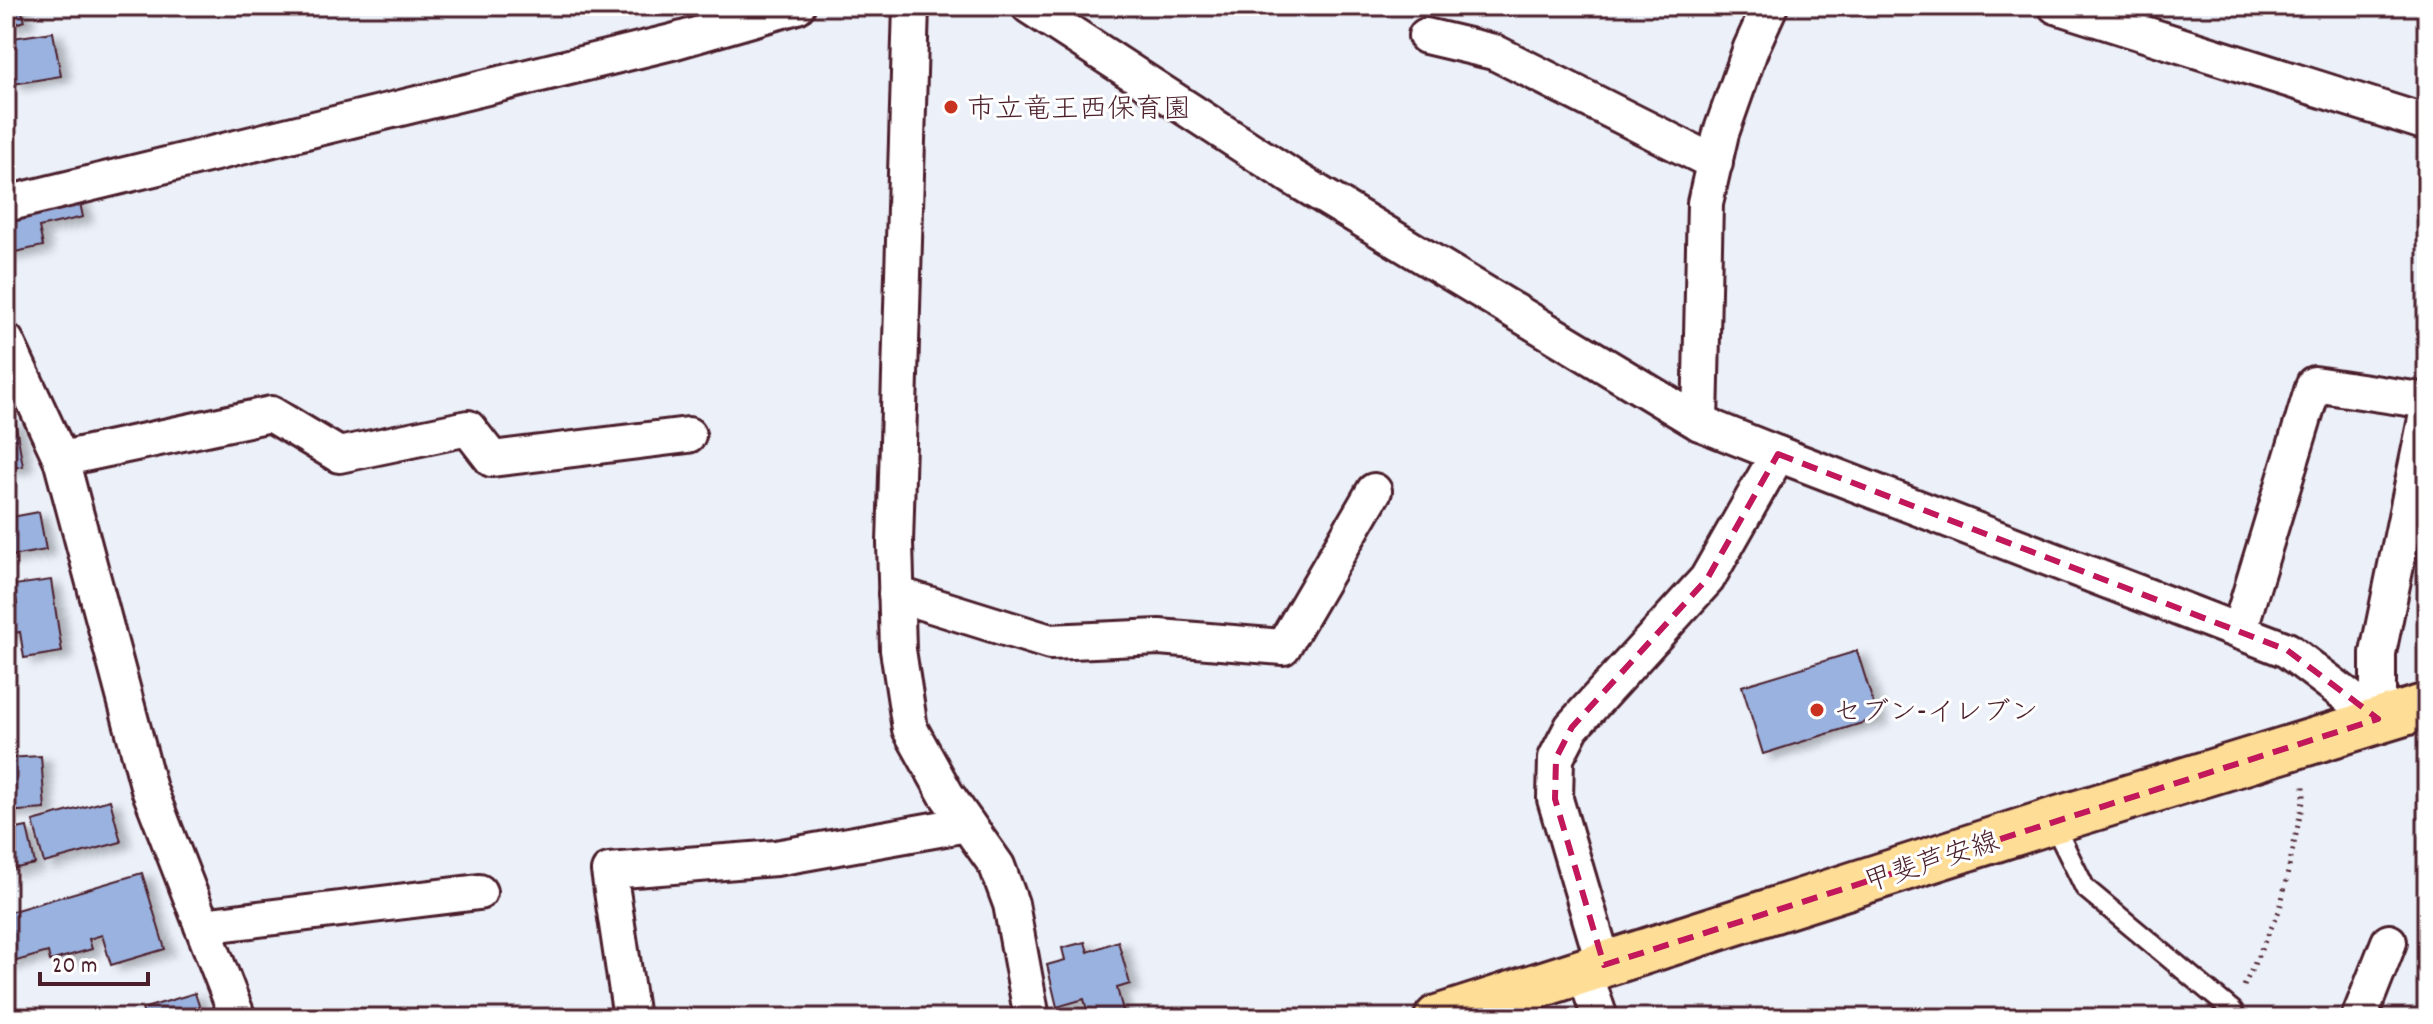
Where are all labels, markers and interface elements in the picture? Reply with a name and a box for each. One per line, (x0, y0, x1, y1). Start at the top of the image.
place label: 市立竜王西保育園 (967, 92, 1191, 132)
marker: 市立竜王西保育園 (942, 98, 960, 116)
place label: セブン-イレブン (1833, 695, 2039, 735)
marker: セブン-イレブン (1808, 701, 1826, 719)
street label: 甲斐芦安線 (1860, 824, 2005, 905)
scale bar (40, 936, 148, 986)
text: 20 m (52, 950, 98, 984)

